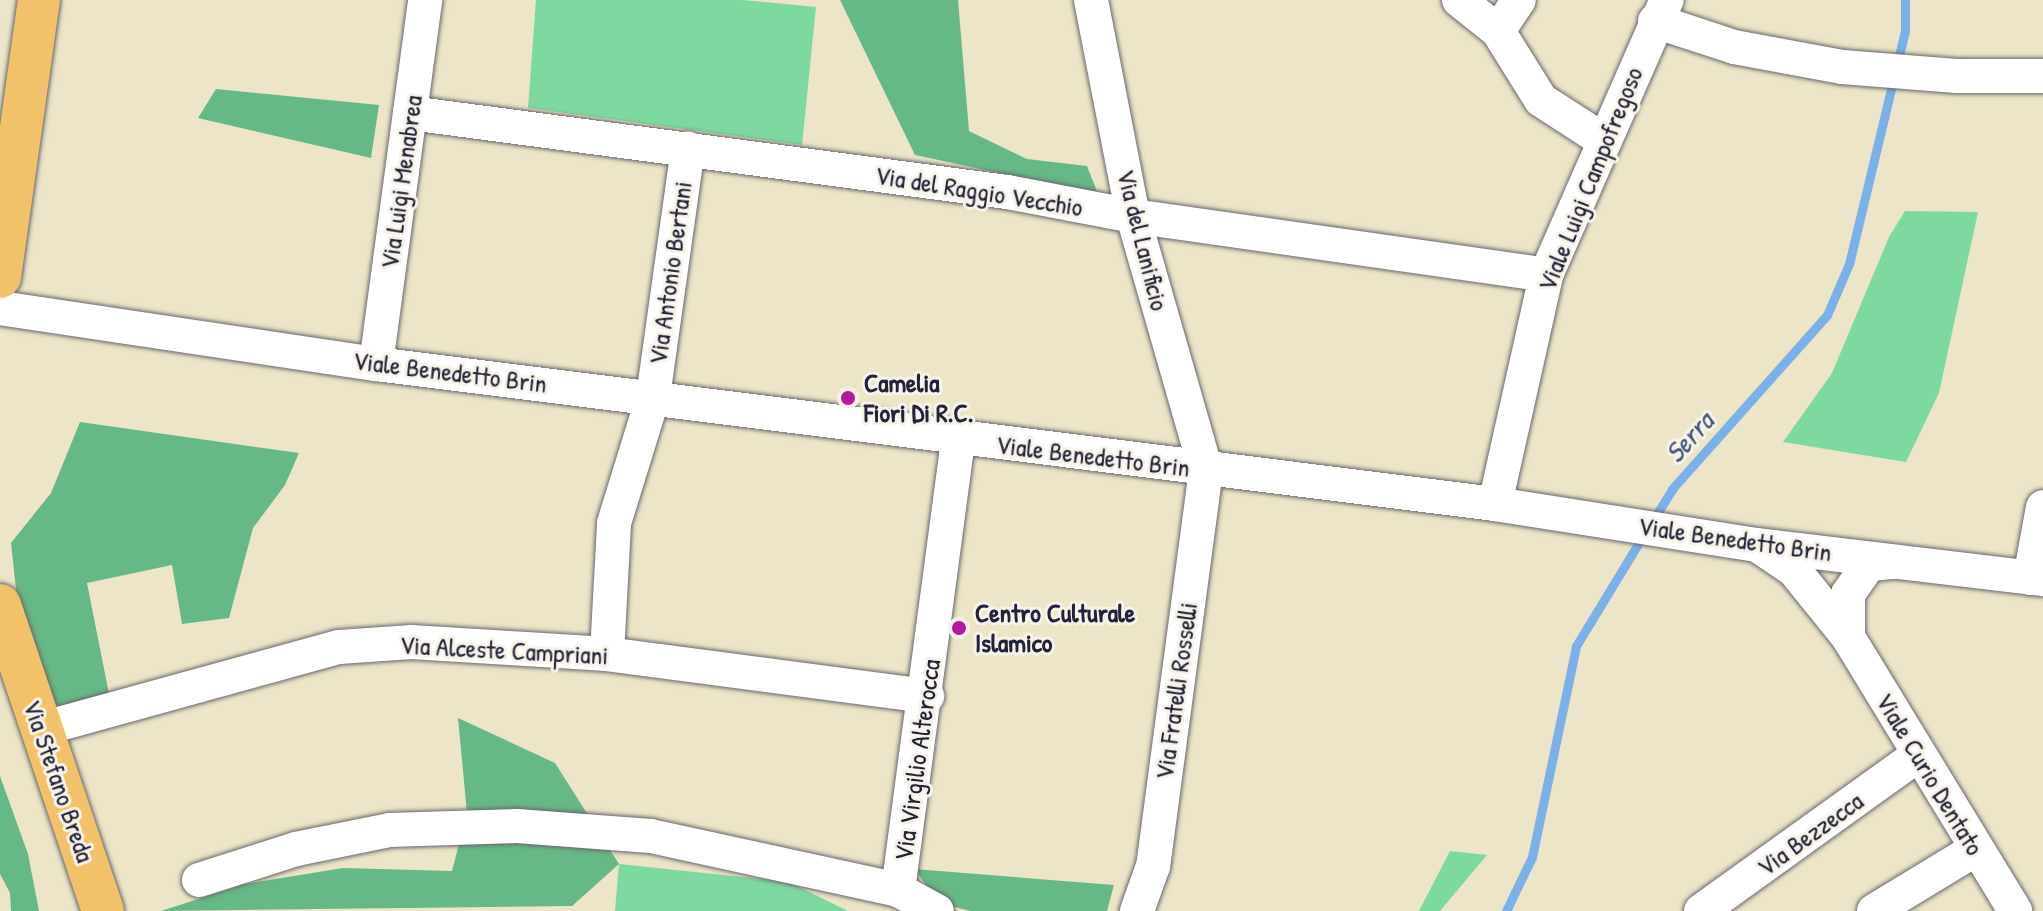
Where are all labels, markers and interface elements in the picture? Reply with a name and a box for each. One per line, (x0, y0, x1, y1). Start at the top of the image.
street label: Viale Luigi Campofregoso (1531, 62, 1649, 296)
street label: Via Luigi Menabrea (373, 93, 429, 271)
street label: Via del Raggio Vecchio (873, 159, 1085, 223)
street label: Via del Lanificio (1110, 166, 1176, 314)
street label: Via Antonio Bertani (642, 179, 698, 367)
street label: Viale Benedetto Brin (351, 345, 549, 399)
place label: Camelia Fiori Di R.C. (864, 367, 973, 428)
marker: Camelia Fiori Di R.C. (839, 389, 857, 407)
water label: Serra (1658, 405, 1720, 469)
street label: Viale Benedetto Brin (994, 429, 1192, 483)
street label: Viale Benedetto Brin (1636, 510, 1834, 568)
place label: Centro Culturale Islamico (975, 597, 1135, 658)
street label: Via Fratelli Rosselli (1148, 600, 1204, 782)
marker: Centro Culturale Islamico (950, 619, 968, 637)
street label: Via Alceste Campriani (399, 629, 609, 671)
street label: Via Virgilio Alterocca (887, 657, 947, 863)
street label: Viale Curio Dentato (1869, 687, 1991, 861)
street label: Via Stefano Breda (17, 696, 101, 866)
street label: Via Bezzecca (1751, 785, 1869, 883)

